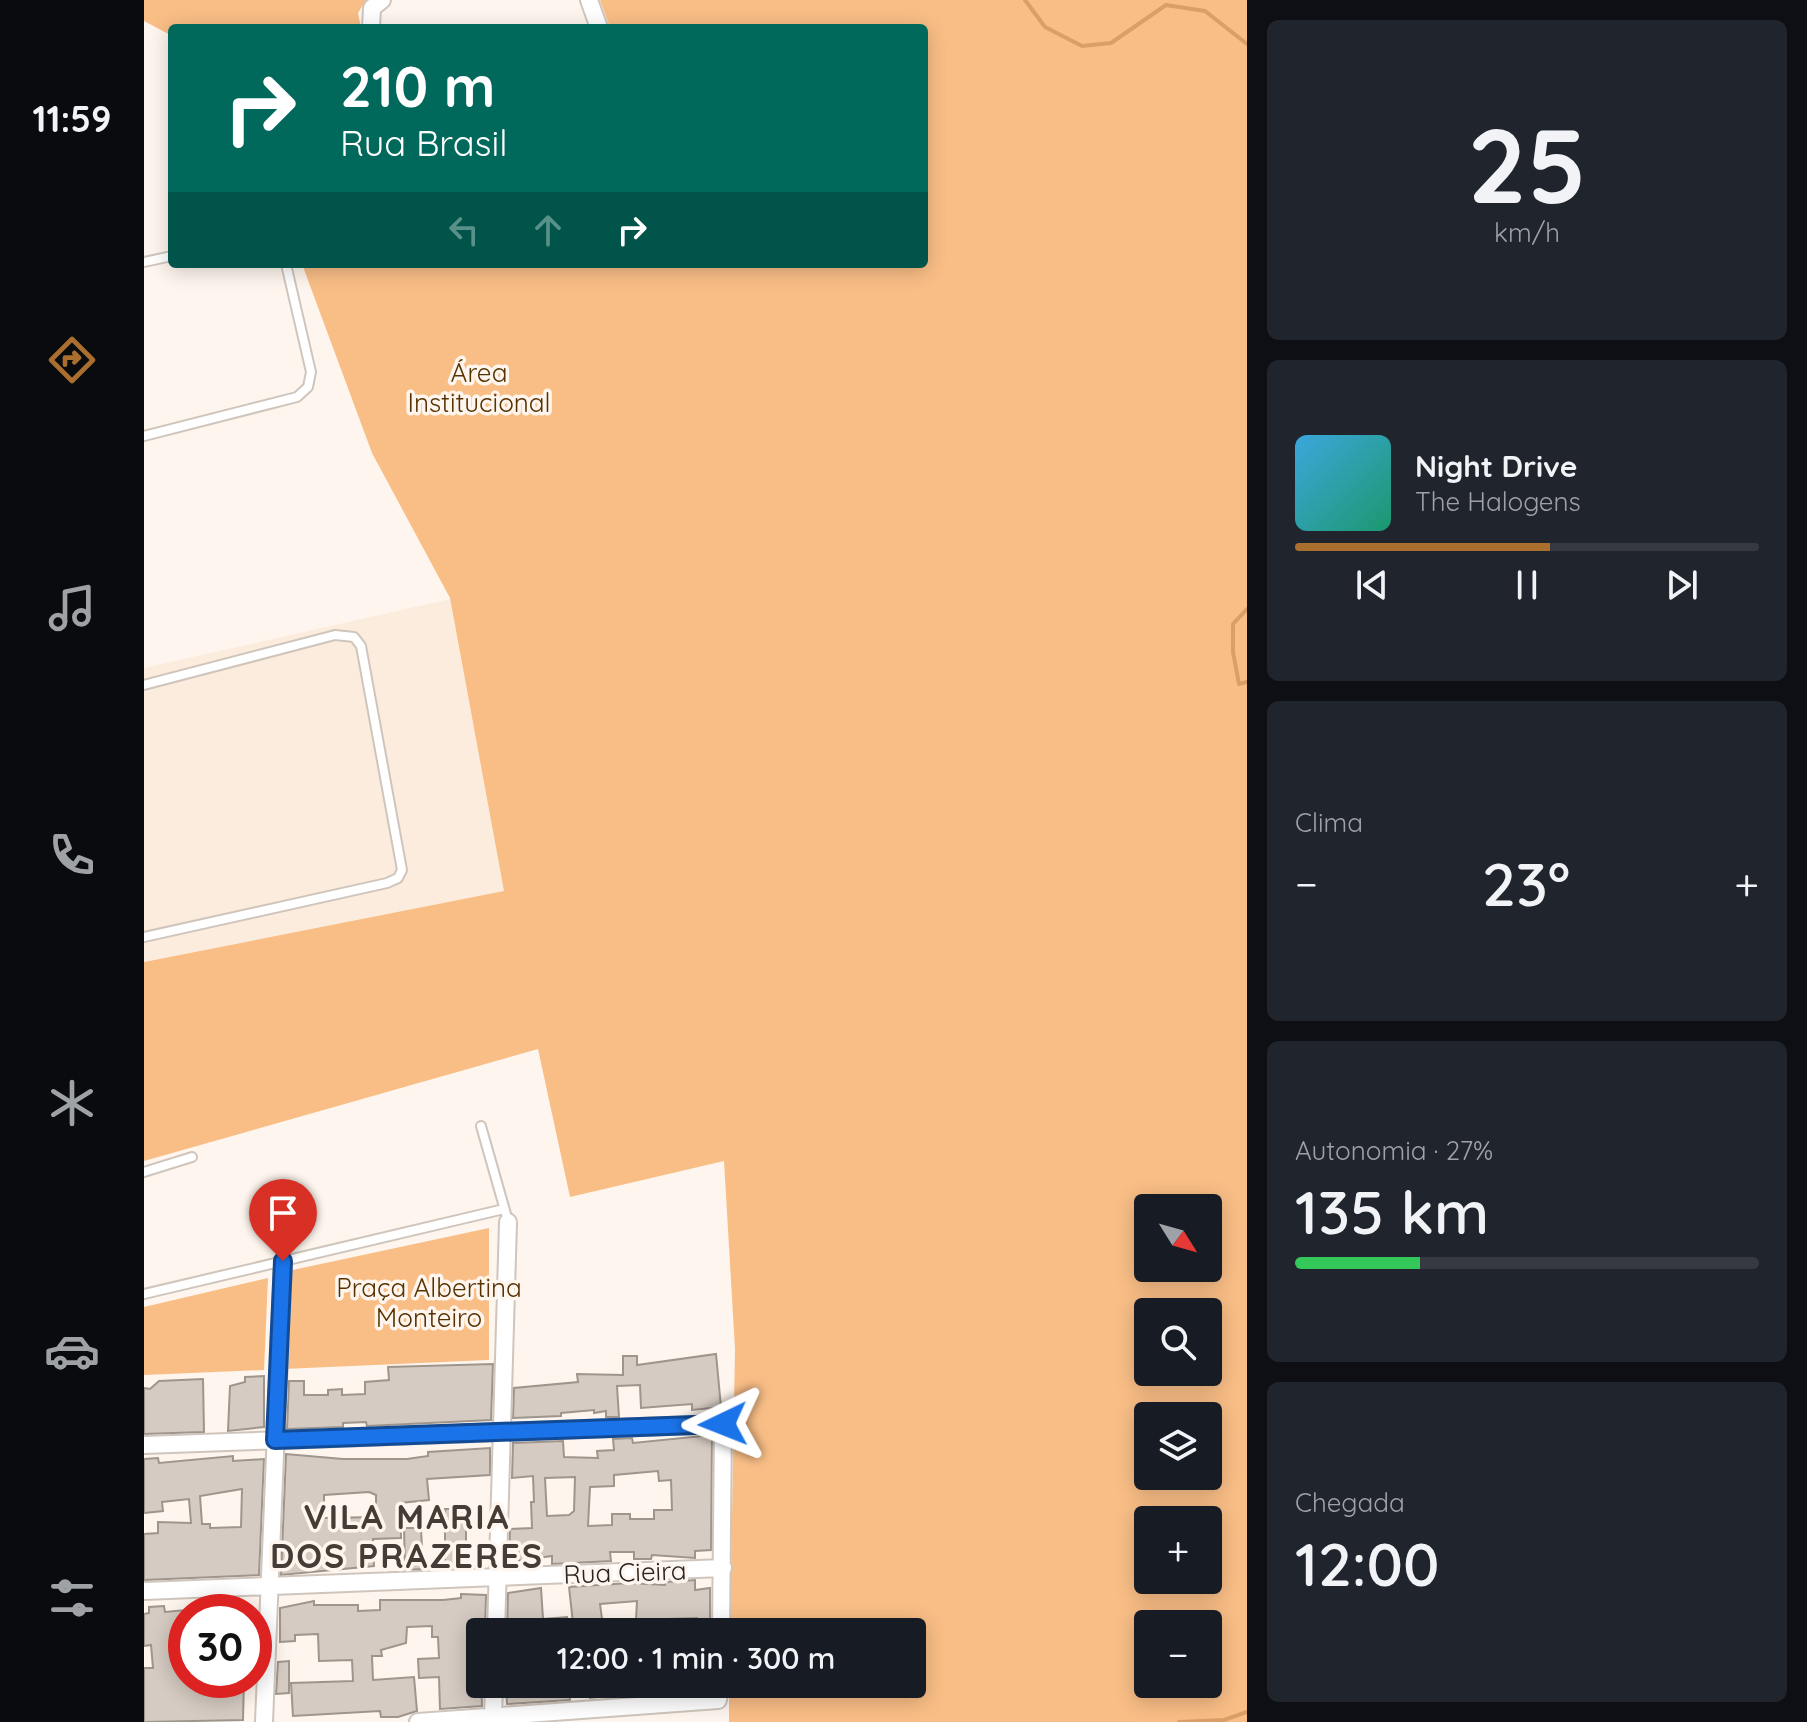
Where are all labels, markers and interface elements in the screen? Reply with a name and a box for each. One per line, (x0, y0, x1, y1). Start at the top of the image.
text: 210 m (340, 51, 495, 121)
icon: right (208, 56, 312, 160)
text: 11:59 (32, 96, 112, 141)
text: 25 (1467, 99, 1587, 229)
text: Rua Brasil (340, 120, 507, 165)
icon: left (442, 208, 486, 252)
icon: ahead (526, 208, 570, 252)
icon: right (610, 208, 654, 252)
text: km/h (1494, 216, 1560, 249)
icon: directions (44, 332, 100, 388)
park label: Área Institucional (407, 356, 551, 419)
text: Night Drive (1415, 447, 1577, 485)
text: The Halogens (1415, 485, 1581, 518)
icon: previous (1350, 563, 1394, 607)
icon: pause (1505, 563, 1549, 607)
icon: next (1660, 563, 1704, 607)
icon: music (44, 580, 100, 636)
text: Clima (1295, 806, 1363, 839)
icon: phone (44, 827, 100, 883)
text: 23° (1482, 846, 1570, 921)
text: − (1295, 856, 1318, 911)
text: + (1734, 856, 1759, 911)
icon: climate (44, 1075, 100, 1131)
text: Autonomia · 27% (1295, 1134, 1493, 1167)
text: 135 km (1295, 1174, 1489, 1249)
pin (249, 1179, 317, 1261)
icon: arrive (261, 1191, 305, 1235)
north arrow (1134, 1194, 1222, 1282)
map controls (1134, 1194, 1222, 1698)
park label: Praça Albertina Monteiro (336, 1271, 522, 1334)
button: search (1134, 1298, 1222, 1386)
icon: car (44, 1323, 100, 1379)
position arrow (681, 1382, 765, 1466)
button: layers (1134, 1402, 1222, 1490)
text: Chegada (1295, 1486, 1405, 1519)
district label: VILA MARIA DOS PRAZERES (270, 1495, 544, 1577)
button: + (1134, 1506, 1222, 1594)
text: 12:00 (1295, 1526, 1439, 1601)
street label: Rua Cieira (563, 1553, 687, 1591)
icon: filters (44, 1570, 100, 1626)
speed limit sign: 30 (168, 1594, 272, 1698)
button: − (1134, 1610, 1222, 1698)
text: 12:00 · 1 min · 300 m (557, 1639, 835, 1677)

